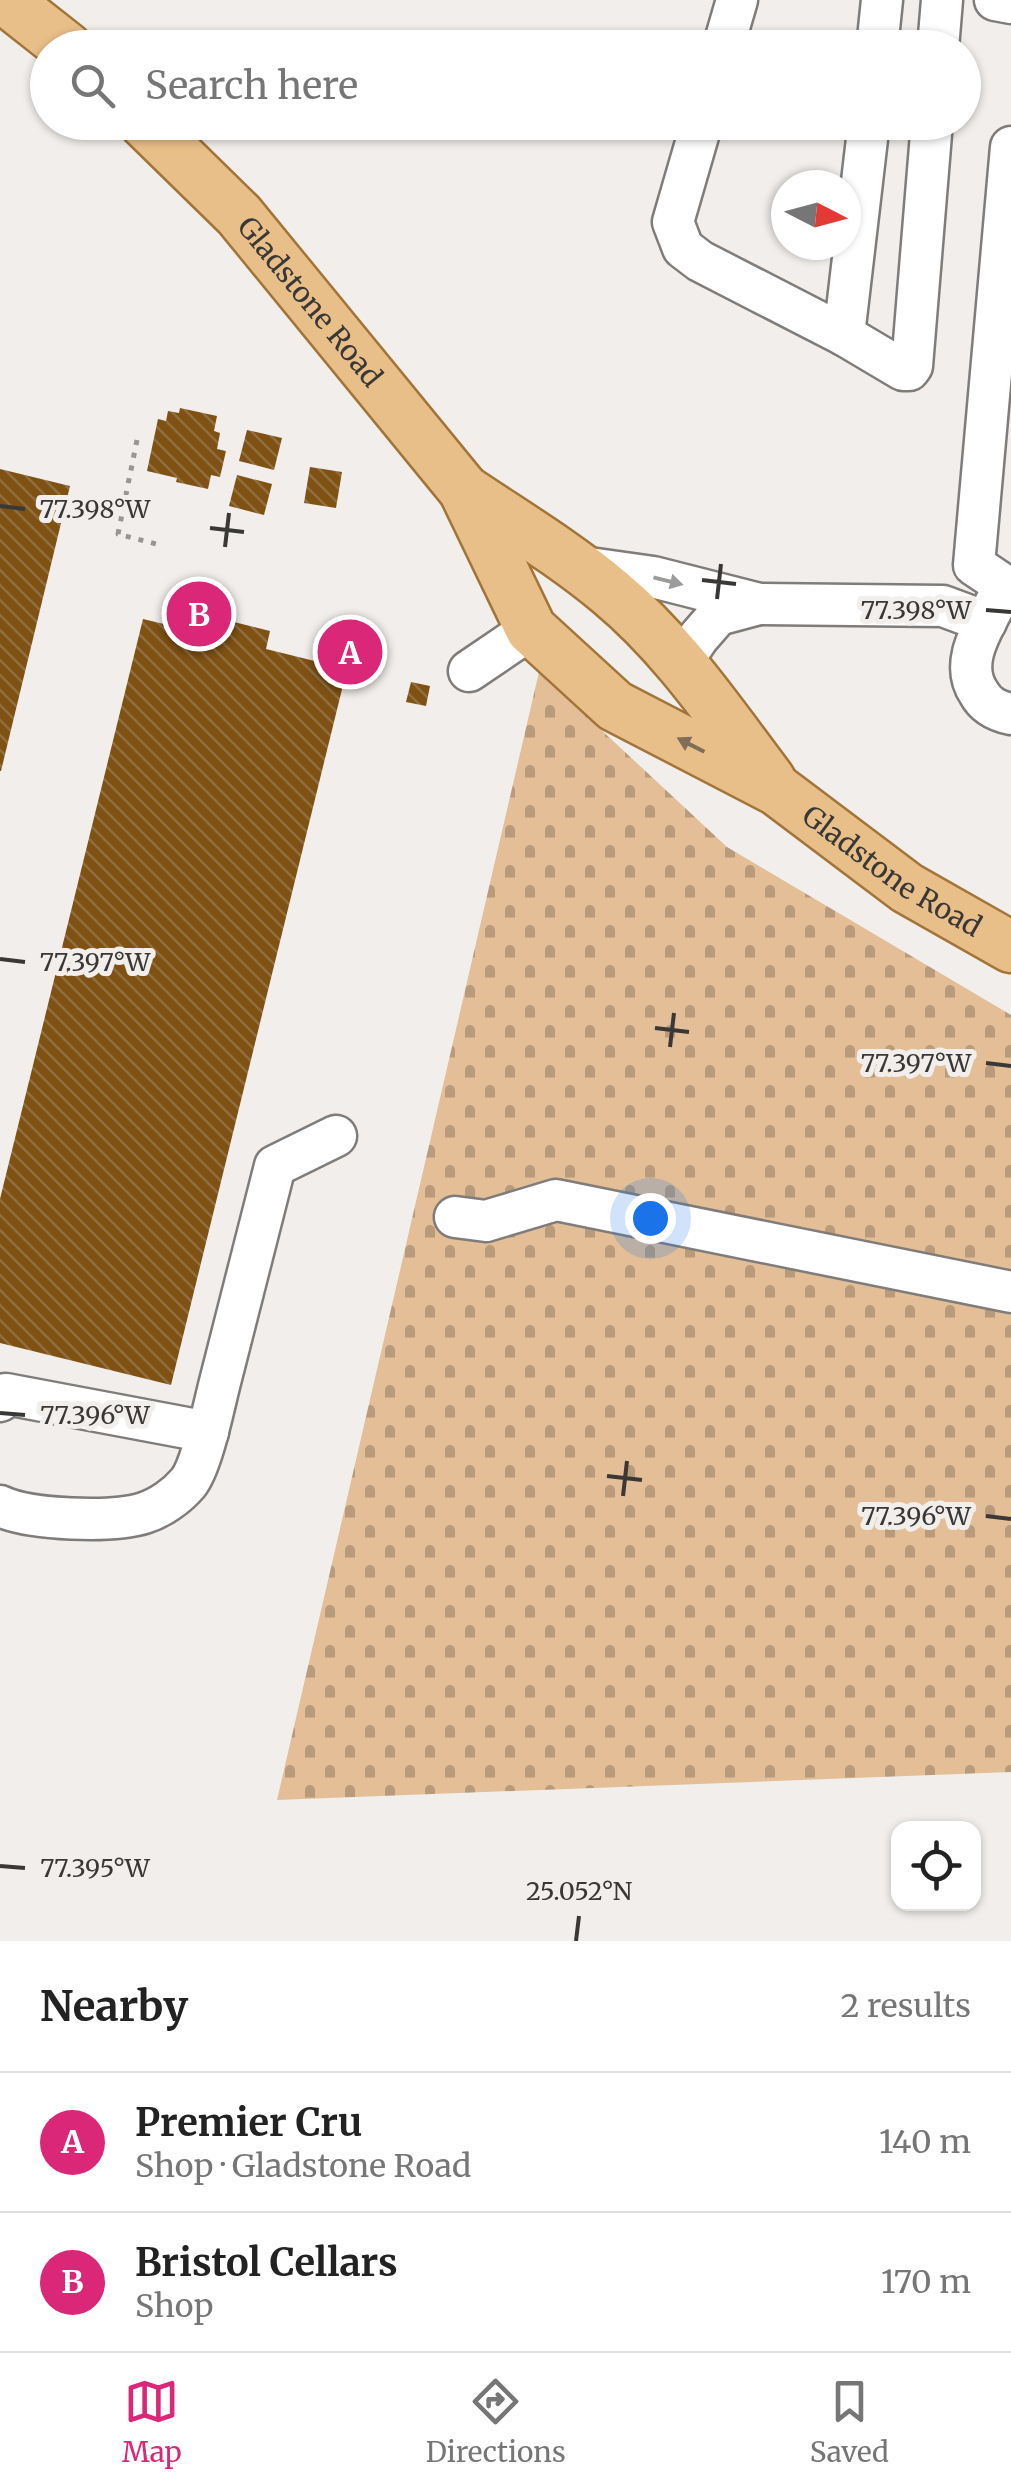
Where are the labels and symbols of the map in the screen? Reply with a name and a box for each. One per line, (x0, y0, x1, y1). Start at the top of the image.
north arrow (771, 170, 861, 260)
street label: Gladstone Road (230, 209, 390, 394)
text: 77.398°W (40, 493, 151, 525)
one-way arrow (653, 573, 684, 589)
pin: B (166, 576, 232, 652)
text: 77.398°W (861, 594, 972, 626)
pin: A (318, 614, 382, 690)
one-way arrow (676, 737, 705, 754)
street label: Gladstone Road (795, 797, 988, 945)
text: 77.397°W (40, 946, 151, 978)
text: 77.397°W (861, 1047, 972, 1079)
your location (625, 1193, 676, 1244)
text: 77.396°W (40, 1399, 151, 1431)
text: 77.396°W (861, 1500, 972, 1532)
text: 77.395°W (40, 1852, 151, 1884)
text: 25.052°N (526, 1875, 632, 1907)

